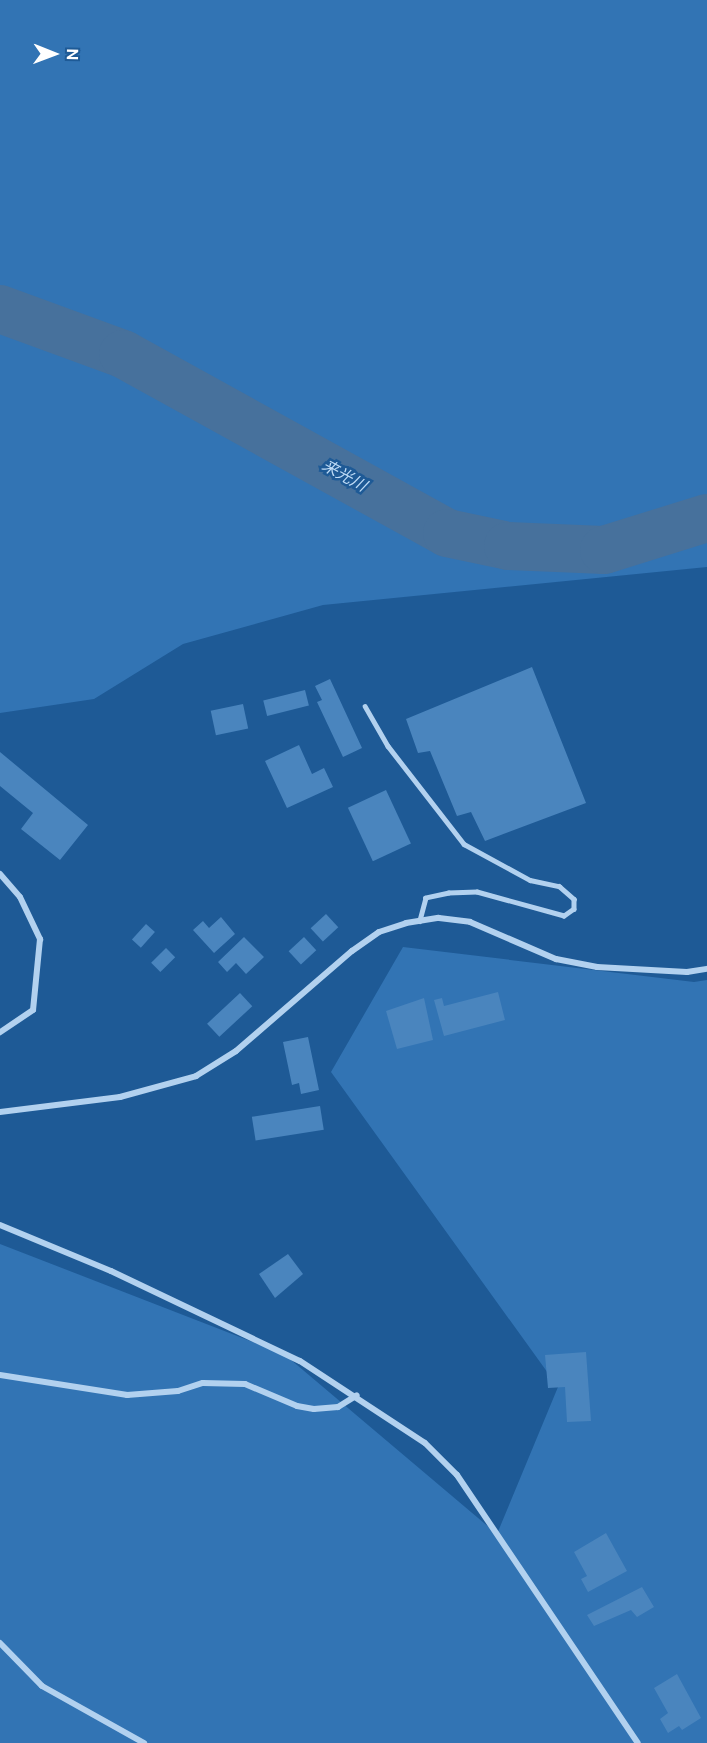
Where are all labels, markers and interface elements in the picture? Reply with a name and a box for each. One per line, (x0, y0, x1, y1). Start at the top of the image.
north arrow (24, 24, 84, 84)
text: N (62, 48, 83, 60)
water label: 来光川 (318, 456, 370, 496)

